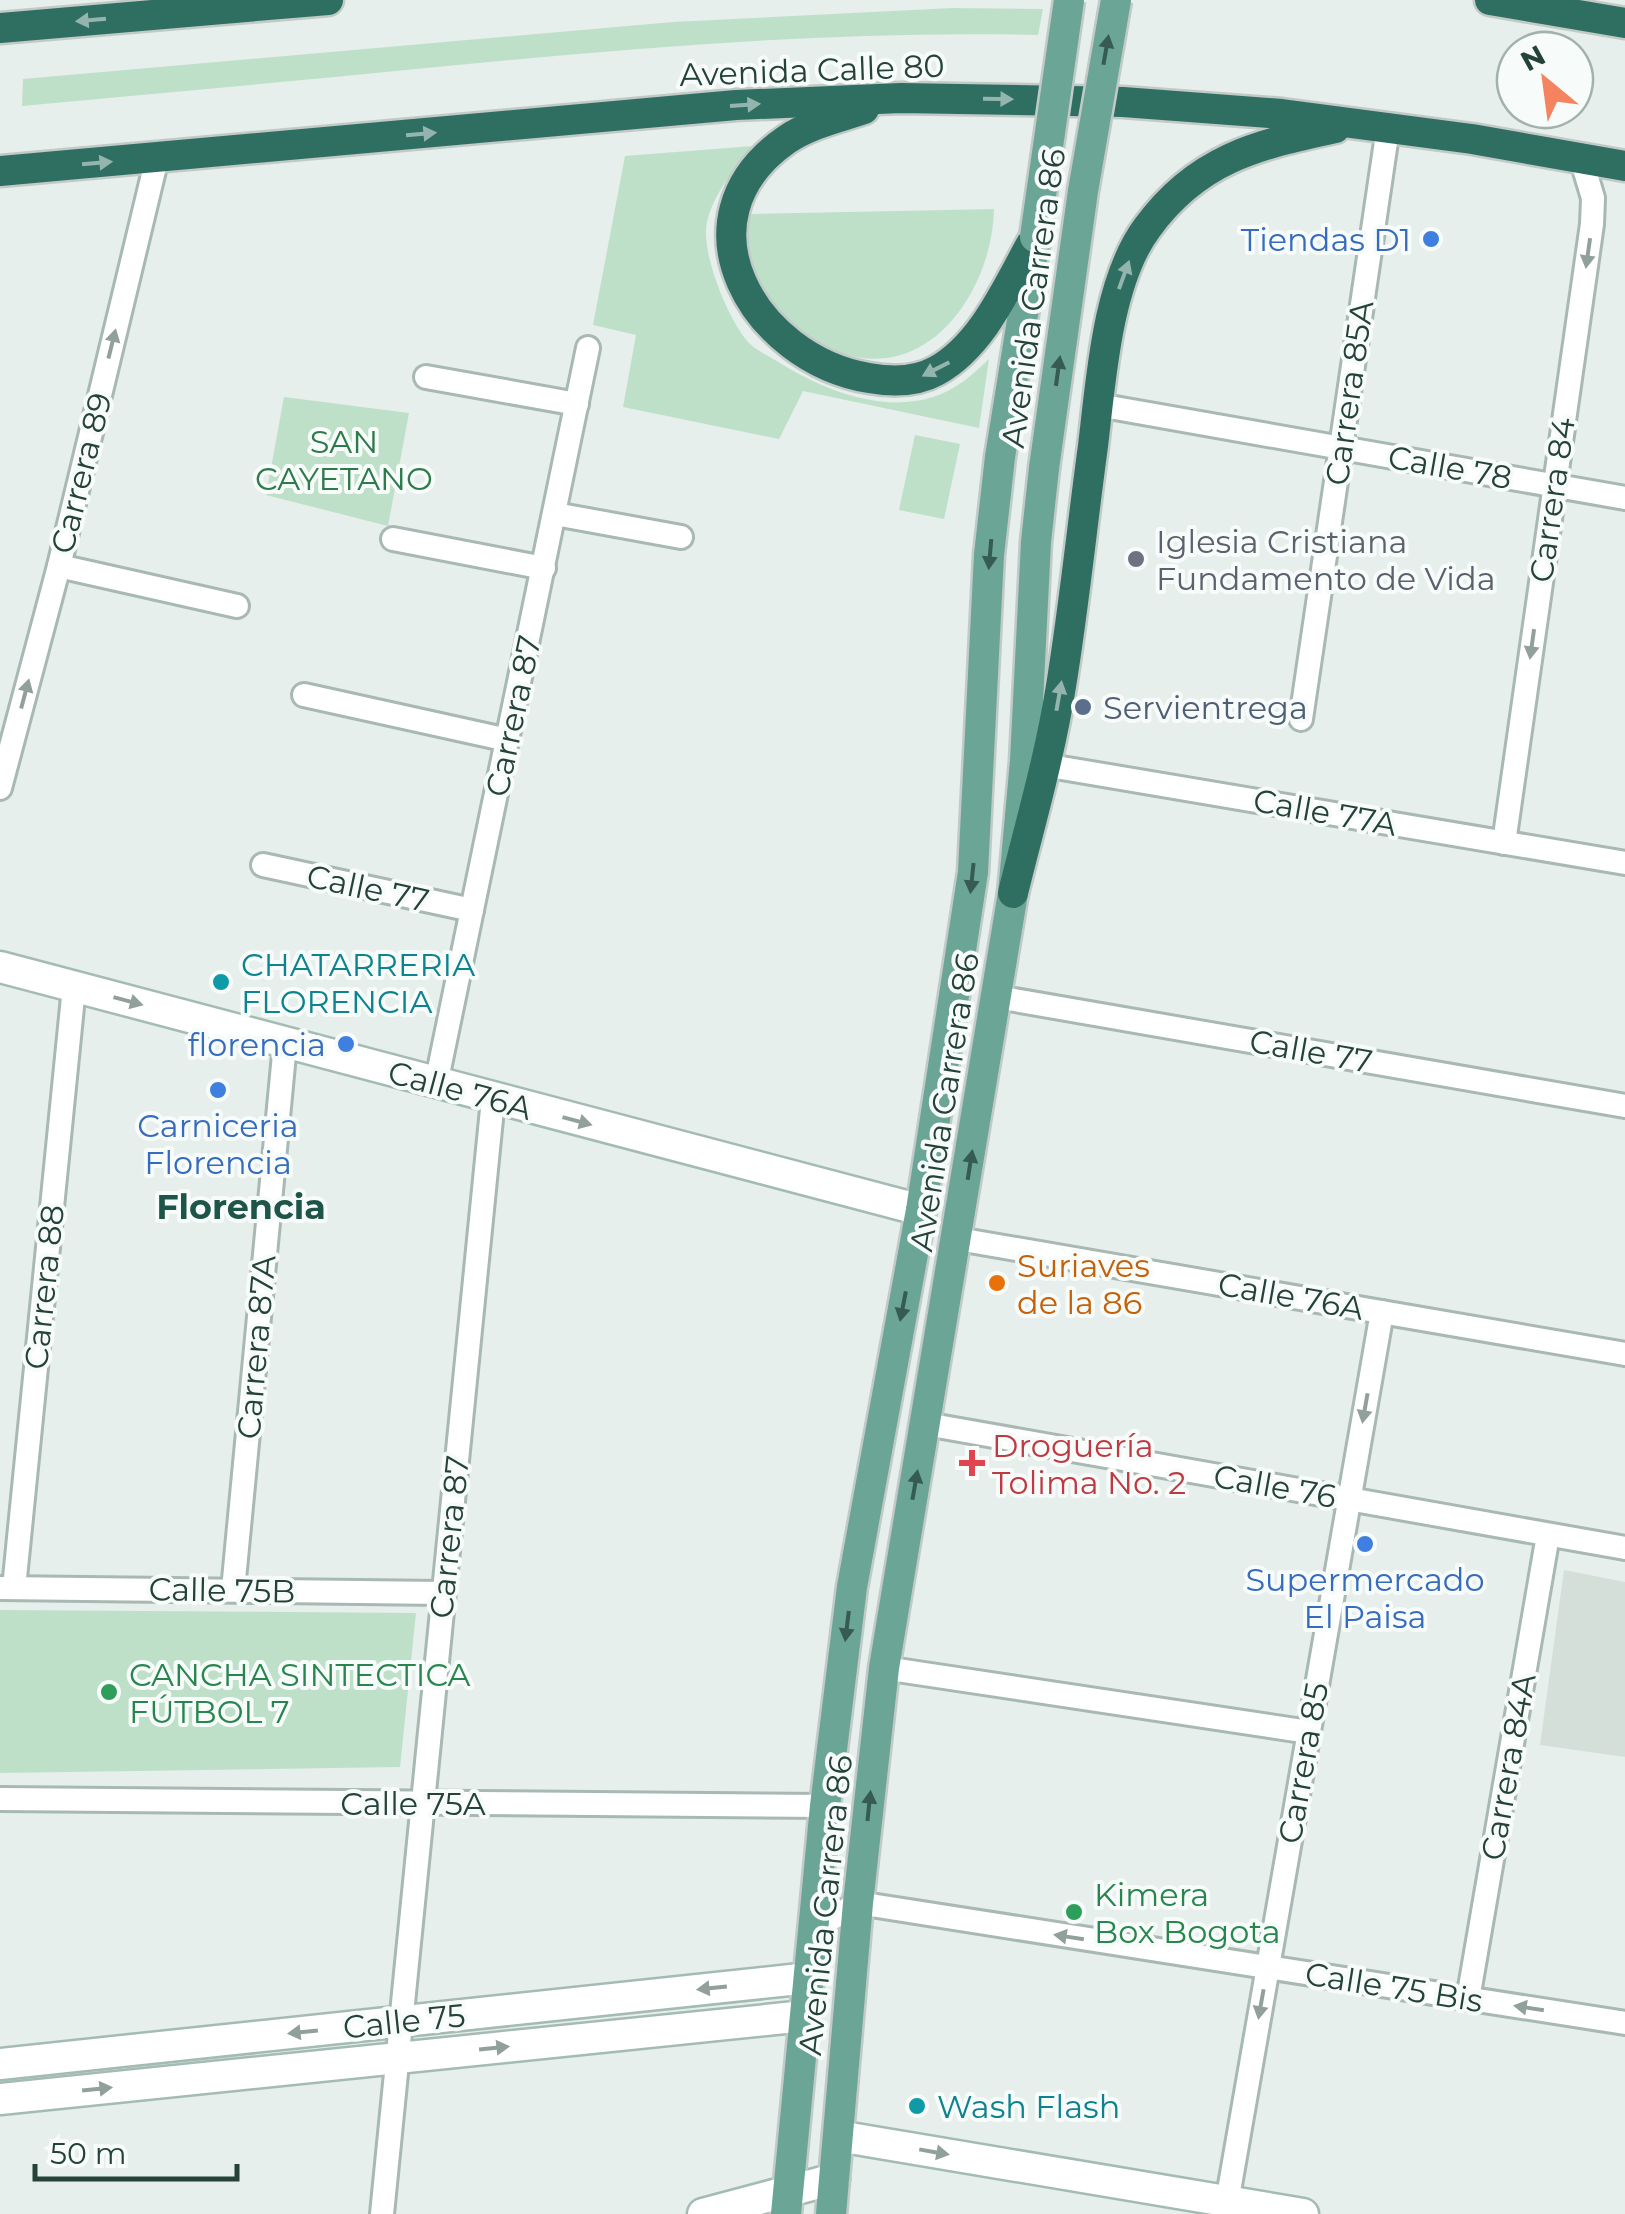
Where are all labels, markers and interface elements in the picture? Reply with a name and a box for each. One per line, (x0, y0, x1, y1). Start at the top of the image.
one-way arrow (75, 13, 107, 29)
north arrow (1495, 30, 1595, 130)
one-way arrow (1099, 34, 1114, 65)
text: N (1515, 38, 1551, 78)
street label: Avenida Calle 80 (679, 46, 945, 94)
one-way arrow (983, 92, 1015, 108)
one-way arrow (729, 97, 761, 113)
one-way arrow (405, 125, 437, 141)
street label: Avenida Carrera 86 (993, 146, 1073, 450)
one-way arrow (82, 154, 114, 170)
place label: Tiendas D1 (1241, 220, 1411, 259)
marker: Tiendas D1 (1420, 228, 1442, 250)
one-way arrow (1580, 238, 1596, 269)
one-way arrow (1118, 260, 1133, 290)
street label: Carrera 85A (1317, 298, 1381, 488)
one-way arrow (105, 328, 120, 359)
one-way arrow (1050, 355, 1066, 387)
one-way arrow (922, 360, 951, 377)
street label: Carrera 89 (42, 389, 120, 557)
street label: Carrera 84 (1521, 415, 1583, 585)
park label: SAN CAYETANO (255, 422, 433, 498)
street label: Calle 78 (1385, 437, 1515, 497)
place label: Iglesia Cristiana Fundamento de Vida (1156, 522, 1496, 598)
one-way arrow (982, 539, 998, 570)
marker: Iglesia Cristiana Fundamento de Vida (1125, 548, 1147, 570)
one-way arrow (1523, 629, 1539, 660)
street label: Carrera 87 (477, 632, 549, 800)
one-way arrow (17, 678, 33, 709)
one-way arrow (1052, 679, 1067, 711)
place label: Servientrega (1103, 688, 1308, 727)
marker: Servientrega (1072, 696, 1094, 718)
street label: Calle 77A (1250, 780, 1400, 844)
street label: Calle 77 (303, 856, 433, 920)
one-way arrow (964, 863, 980, 895)
place label: CHATARRERIA FLORENCIA (241, 945, 475, 1021)
street label: Avenida Carrera 86 (901, 950, 987, 1254)
marker: CHATARRERIA FLORENCIA (210, 971, 232, 993)
one-way arrow (113, 994, 144, 1010)
street label: Calle 77 (1247, 1021, 1375, 1081)
place label: florencia (188, 1025, 326, 1064)
marker: florencia (335, 1033, 357, 1055)
street label: Calle 76A (384, 1052, 536, 1128)
marker: Carniceria Florencia (207, 1079, 229, 1101)
place label: Carniceria Florencia (137, 1106, 299, 1182)
one-way arrow (562, 1113, 593, 1129)
one-way arrow (962, 1148, 978, 1180)
district label: Florencia (156, 1185, 326, 1228)
street label: Carrera 88 (16, 1203, 72, 1371)
place label: Suriaves de la 86 (1017, 1246, 1150, 1322)
street label: Carrera 87A (229, 1253, 283, 1441)
street label: Calle 76A (1215, 1264, 1367, 1328)
marker: Suriaves de la 86 (986, 1272, 1008, 1294)
one-way arrow (895, 1291, 910, 1322)
one-way arrow (1357, 1393, 1372, 1424)
place label: Droguería Tolima No. 2 (992, 1426, 1186, 1502)
marker: Droguería Tolima No. 2 (961, 1452, 983, 1474)
street label: Carrera 87 (421, 1454, 477, 1620)
street label: Calle 76 (1211, 1456, 1339, 1516)
one-way arrow (908, 1469, 923, 1500)
marker: Supermercado El Paisa (1354, 1533, 1376, 1555)
place label: Supermercado El Paisa (1245, 1560, 1485, 1636)
street label: Calle 75B (148, 1569, 296, 1611)
one-way arrow (839, 1611, 855, 1642)
place label: CANCHA SINTECTICA FÚTBOL 7 (129, 1655, 471, 1731)
street label: Carrera 84A (1472, 1671, 1544, 1863)
street label: Carrera 85 (1270, 1679, 1336, 1847)
marker: CANCHA SINTECTICA FÚTBOL 7 (98, 1681, 120, 1703)
street label: Avenida Carrera 86 (790, 1753, 860, 2057)
street label: Calle 75A (340, 1784, 486, 1823)
one-way arrow (861, 1790, 877, 1822)
place label: Kimera Box Bogota (1094, 1875, 1281, 1951)
marker: Kimera Box Bogota (1063, 1901, 1085, 1923)
one-way arrow (1053, 1928, 1085, 1944)
street label: Calle 75 Bis (1302, 1954, 1486, 2020)
one-way arrow (696, 1981, 727, 1997)
one-way arrow (1253, 1989, 1268, 2020)
street label: Calle 75 (341, 1995, 467, 2047)
one-way arrow (1512, 2000, 1544, 2016)
one-way arrow (287, 2024, 319, 2040)
one-way arrow (479, 2040, 510, 2056)
one-way arrow (82, 2081, 113, 2097)
place label: Wash Flash (937, 2087, 1120, 2126)
marker: Wash Flash (906, 2095, 928, 2117)
scale bar (35, 2119, 238, 2181)
text: 50 m (50, 2135, 127, 2172)
one-way arrow (919, 2145, 950, 2160)

